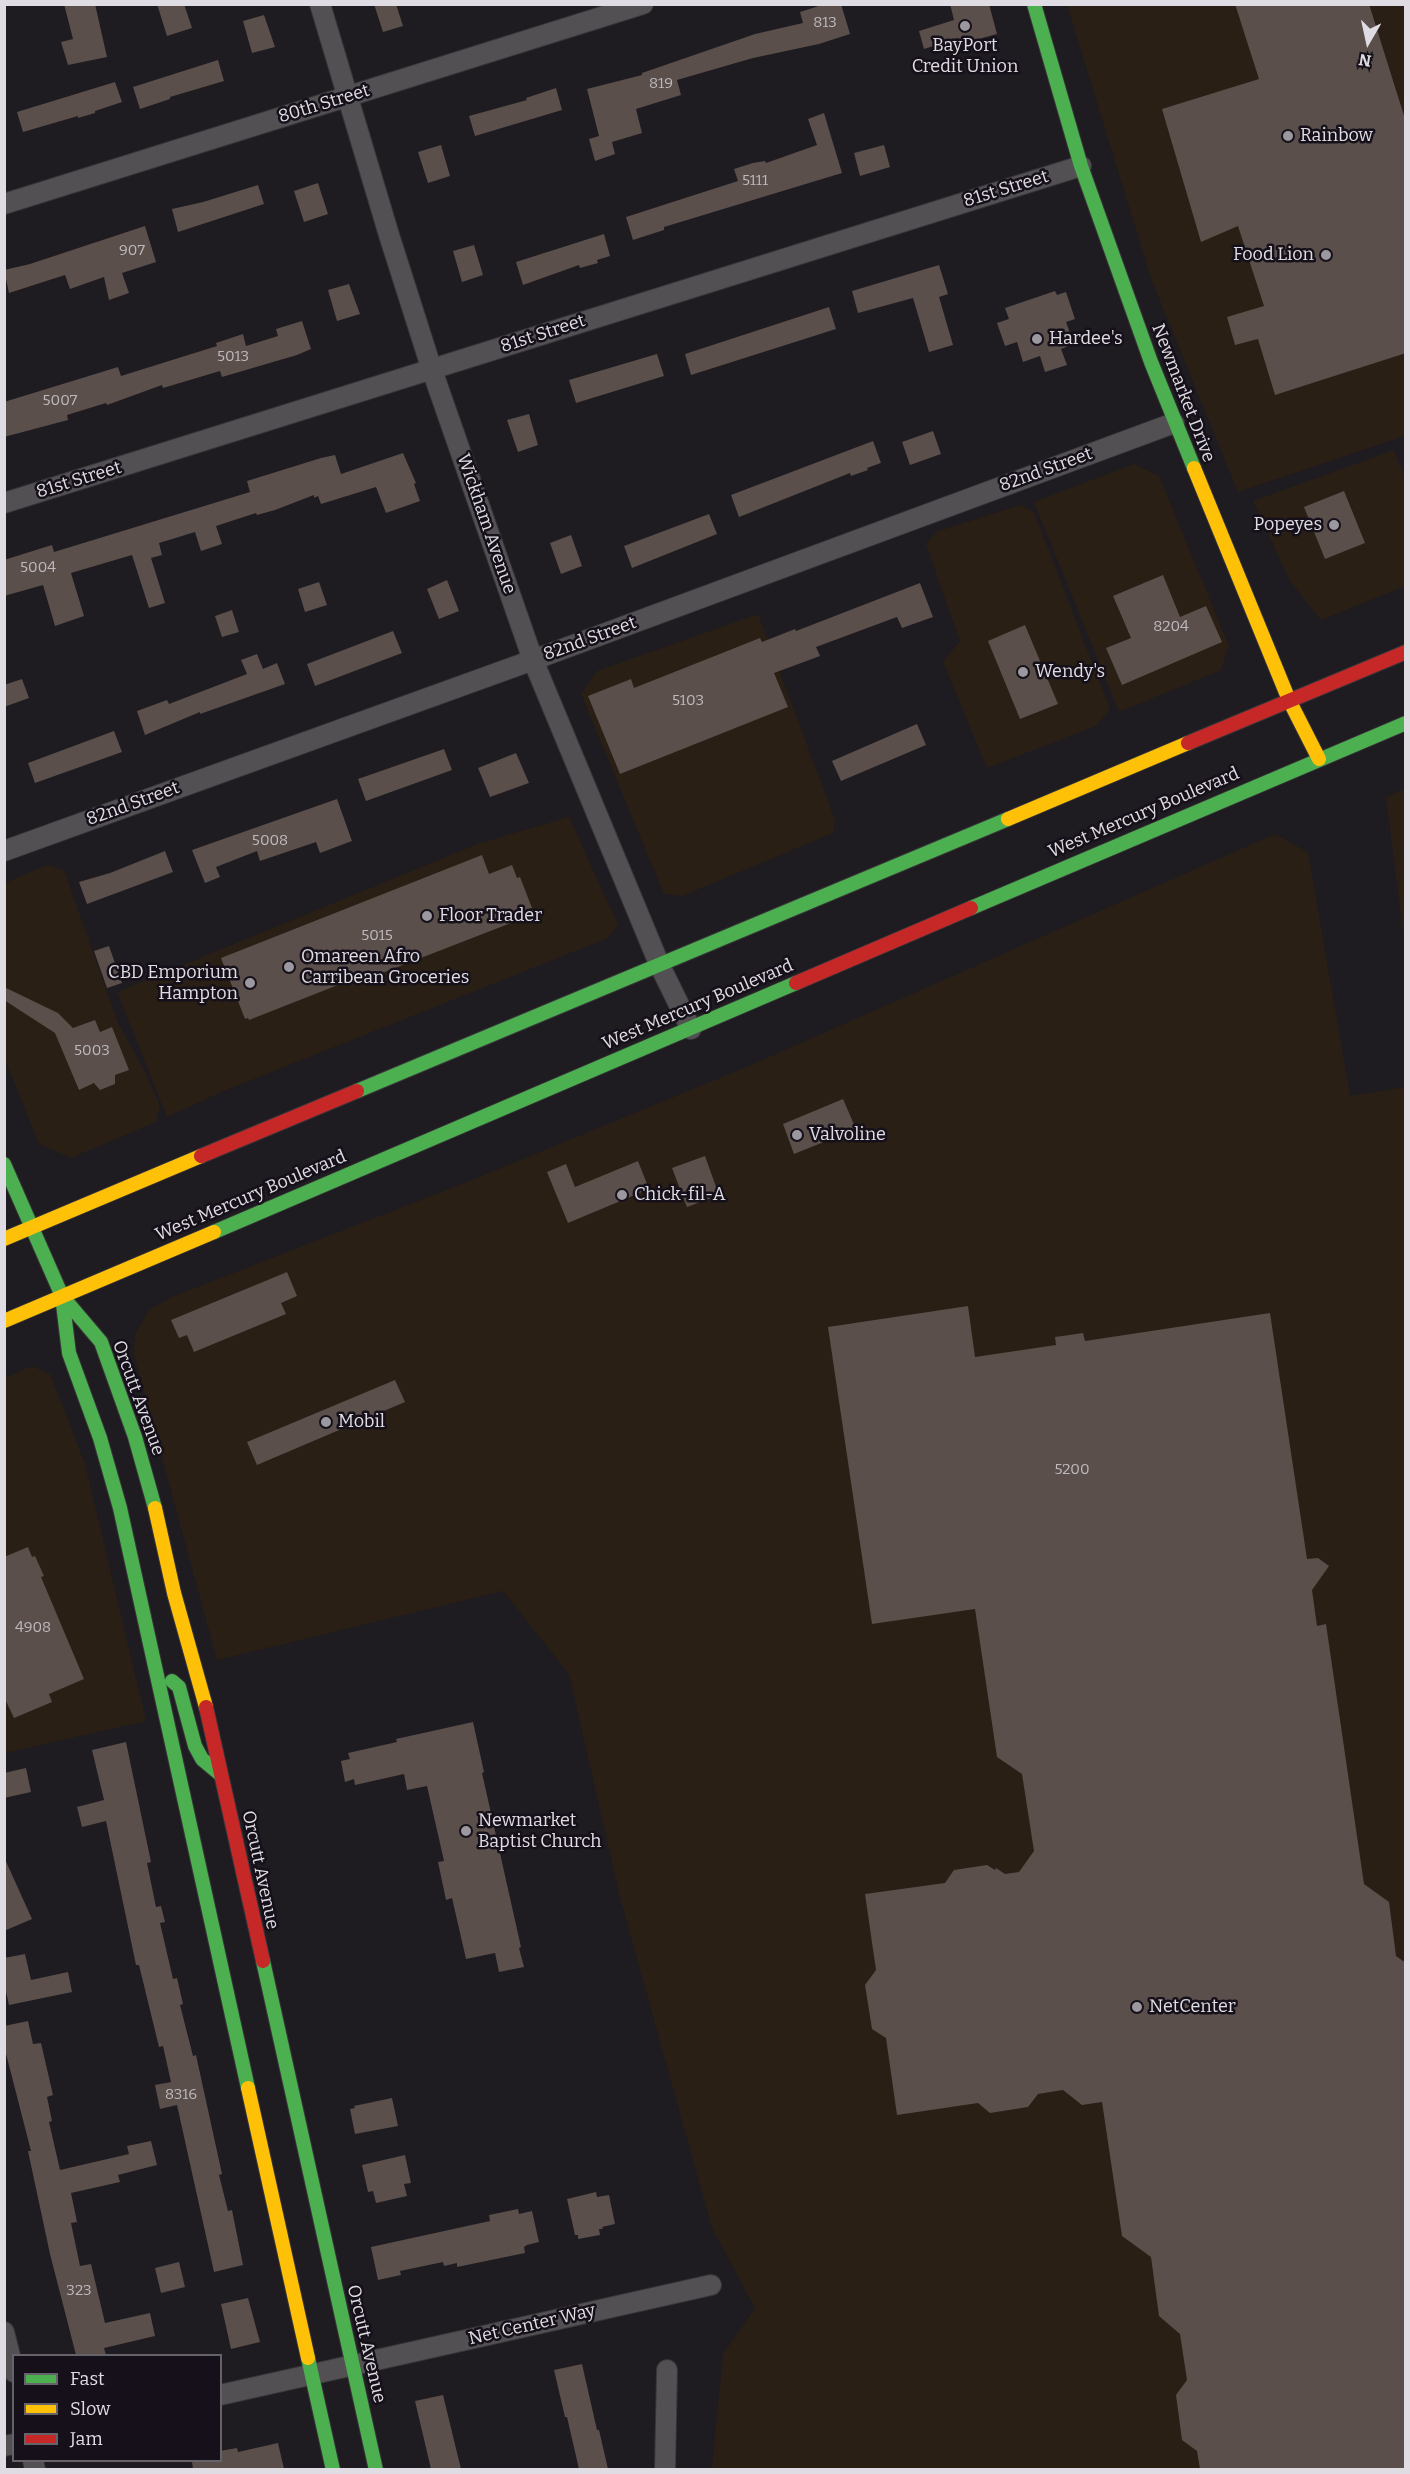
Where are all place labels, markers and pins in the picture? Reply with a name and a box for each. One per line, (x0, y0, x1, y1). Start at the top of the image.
marker: BayPort Credit Union (958, 19, 972, 33)
place label: BayPort Credit Union (912, 35, 1018, 78)
place label: Rainbow (1300, 125, 1373, 147)
marker: Rainbow (1281, 129, 1295, 143)
place label: Food Lion (1233, 244, 1314, 266)
marker: Food Lion (1319, 248, 1333, 262)
place label: Hardee's (1049, 328, 1123, 350)
marker: Hardee's (1030, 332, 1044, 346)
place label: Popeyes (1253, 514, 1322, 536)
marker: Popeyes (1327, 518, 1341, 532)
place label: Wendy's (1035, 661, 1105, 683)
marker: Wendy's (1016, 665, 1030, 679)
place label: Floor Trader (439, 905, 542, 927)
marker: Floor Trader (420, 909, 434, 923)
place label: Omareen Afro Carribean Groceries (301, 946, 469, 988)
marker: Omareen Afro Carribean Groceries (282, 960, 296, 974)
place label: CBD Emporium Hampton (108, 962, 238, 1004)
marker: CBD Emporium Hampton (243, 976, 257, 990)
place label: Valvoline (809, 1124, 886, 1146)
marker: Valvoline (790, 1128, 804, 1142)
place label: Chick-fil-A (634, 1184, 726, 1206)
marker: Chick-fil-A (615, 1188, 629, 1202)
place label: Mobil (338, 1411, 385, 1433)
marker: Mobil (319, 1415, 333, 1429)
place label: Newmarket Baptist Church (478, 1810, 601, 1852)
marker: Newmarket Baptist Church (459, 1824, 473, 1838)
place label: NetCenter (1149, 1996, 1236, 2018)
marker: NetCenter (1130, 2000, 1144, 2014)

